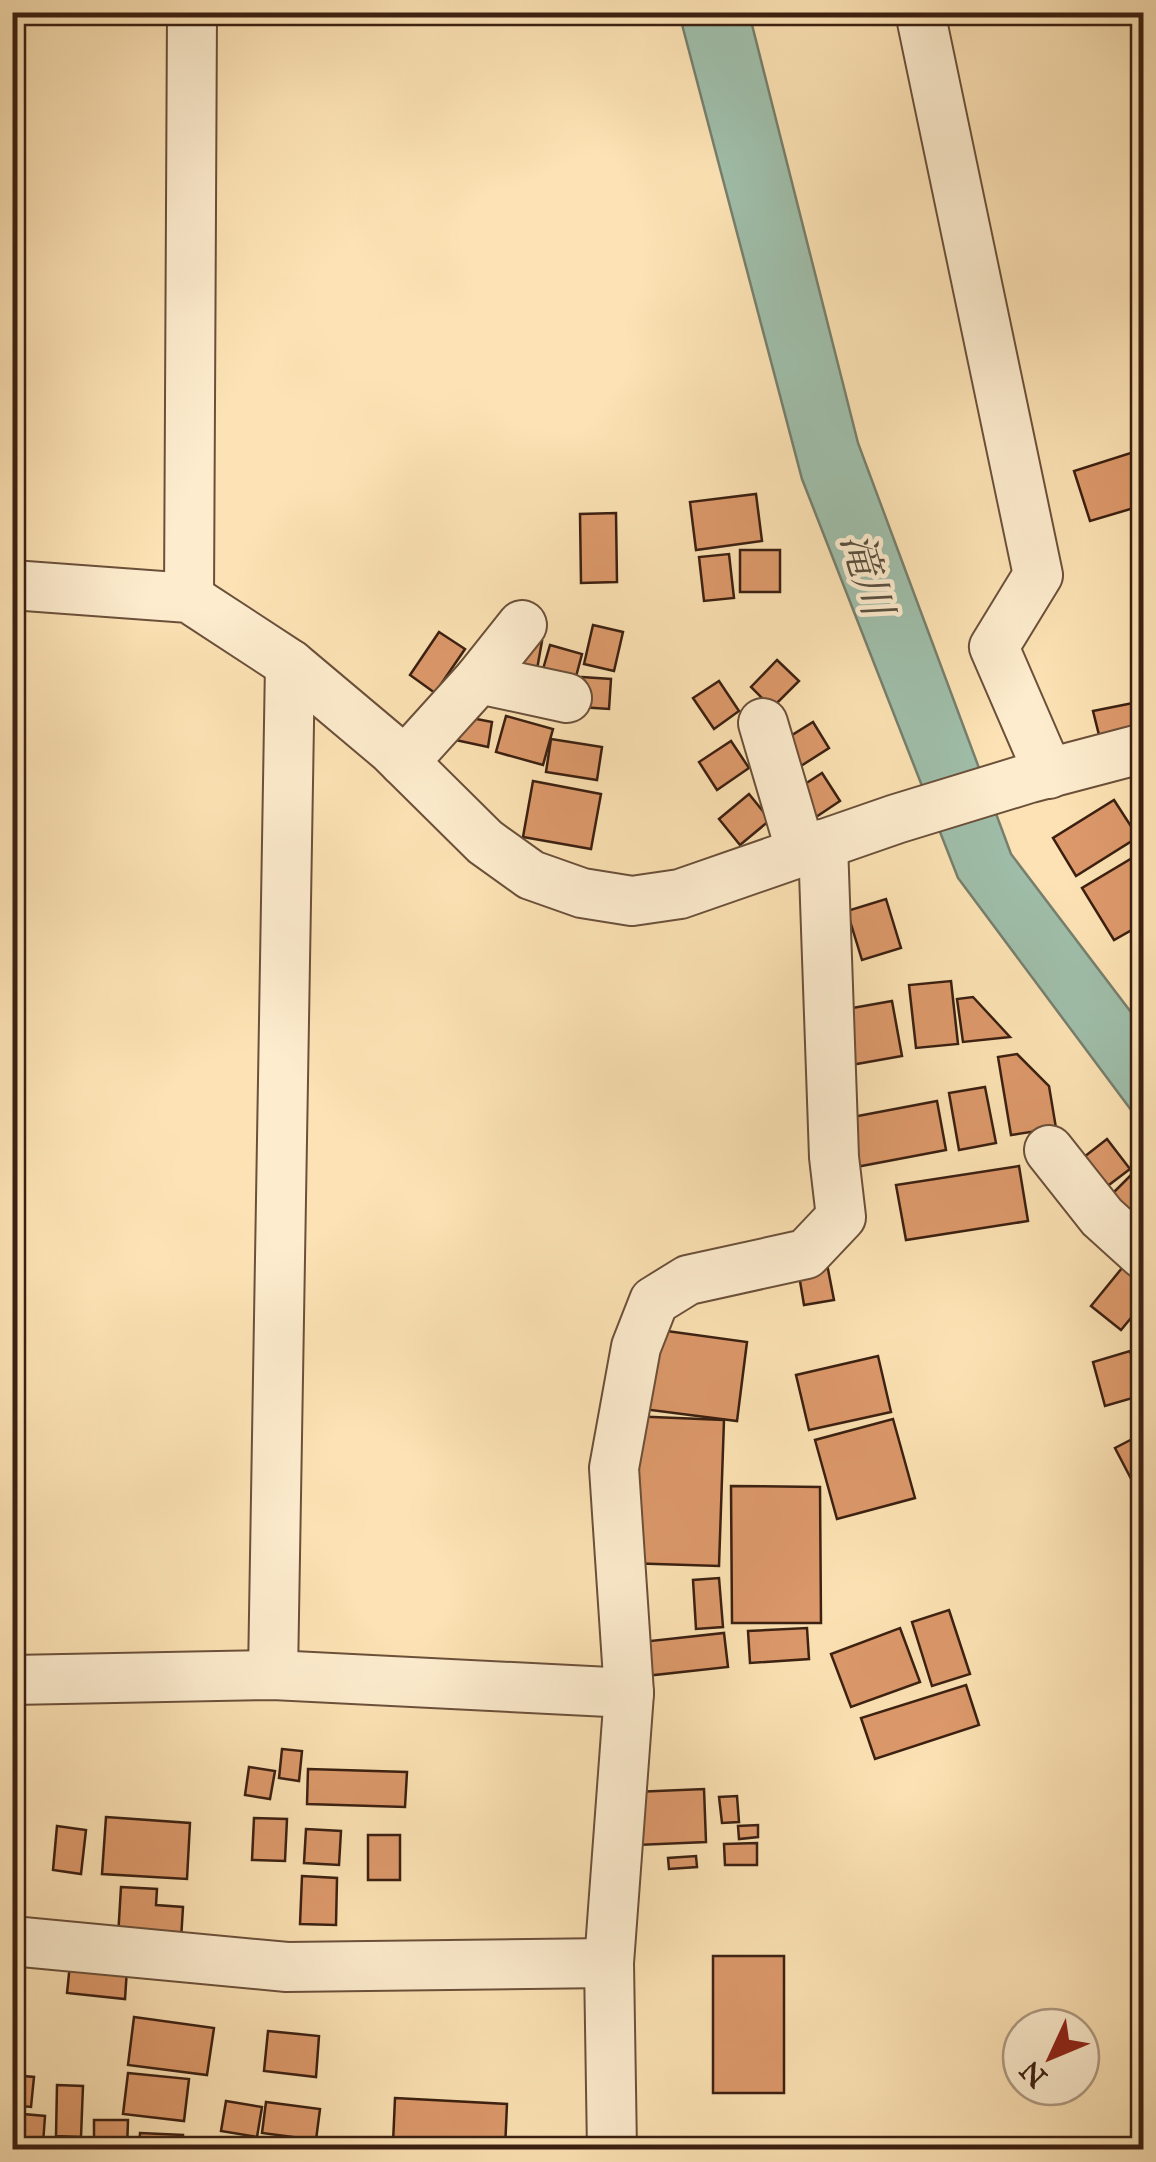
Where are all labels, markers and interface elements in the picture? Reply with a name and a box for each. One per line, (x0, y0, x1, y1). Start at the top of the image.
water label: 滝川 (830, 526, 905, 626)
north arrow (1001, 2007, 1101, 2107)
text: N (1012, 2053, 1054, 2095)

